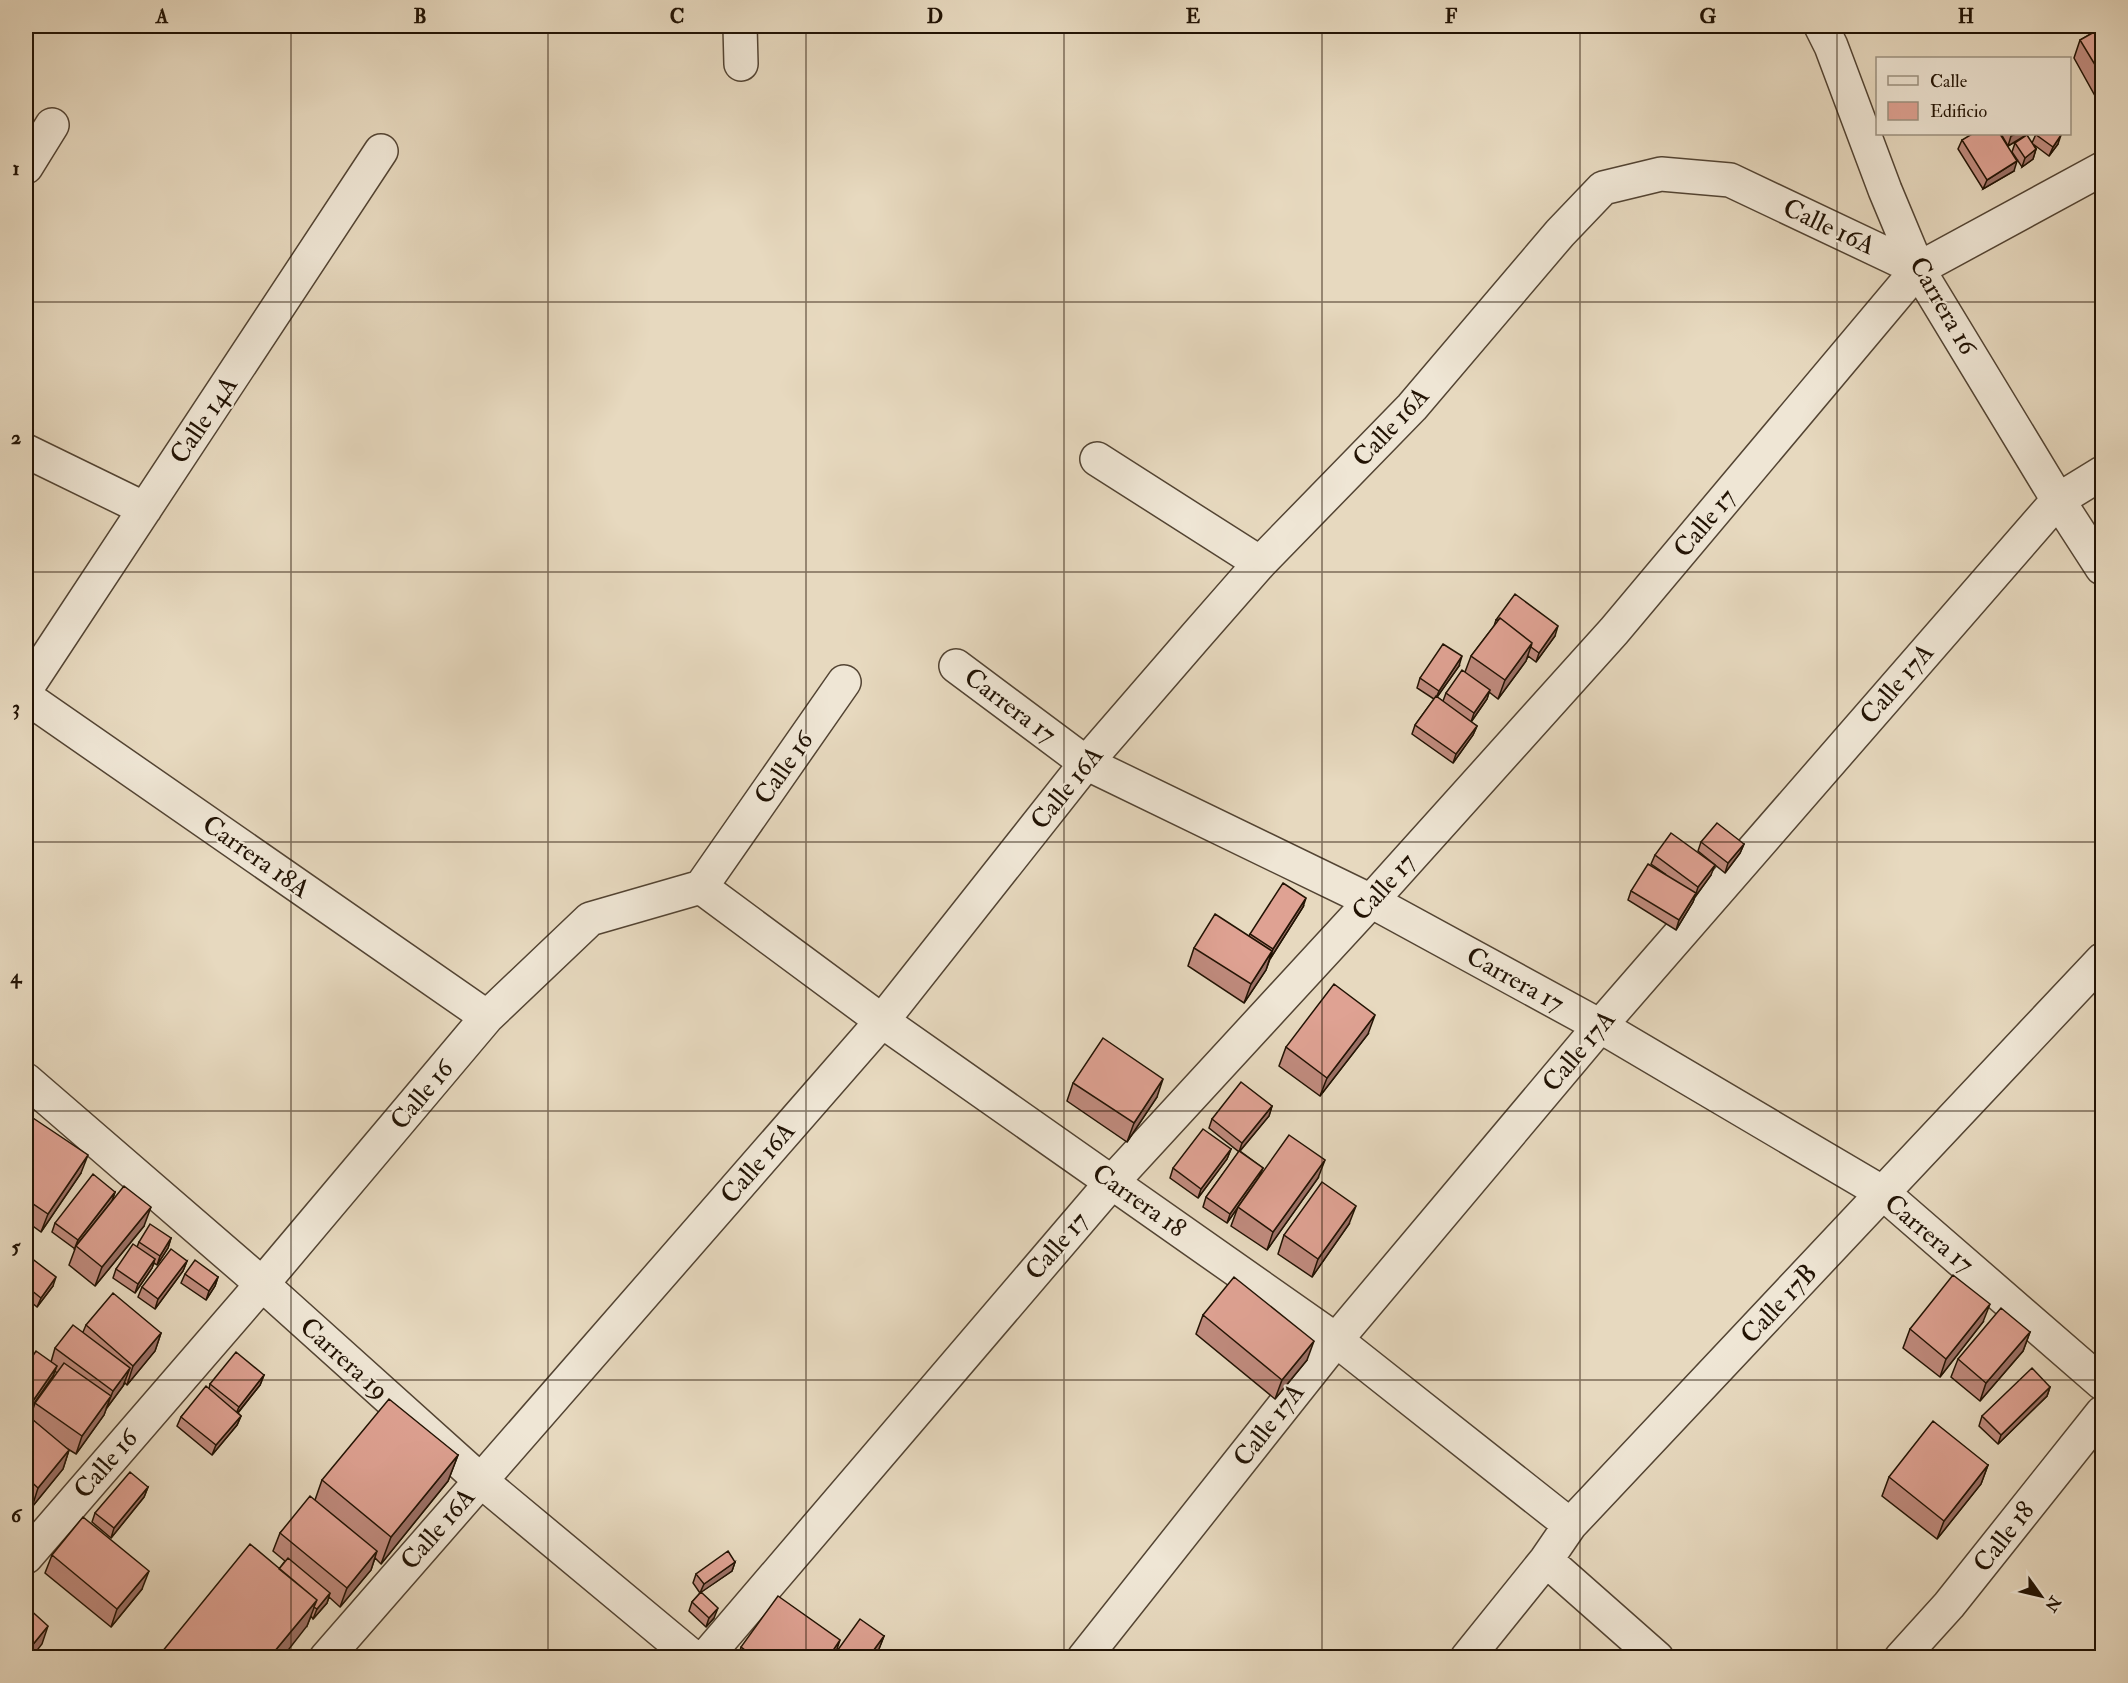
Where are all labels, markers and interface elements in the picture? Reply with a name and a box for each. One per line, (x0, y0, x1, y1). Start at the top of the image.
text: A (155, 4, 169, 29)
text: B (413, 4, 427, 29)
text: C (670, 4, 684, 29)
text: D (927, 4, 943, 29)
text: E (1186, 4, 1201, 29)
text: F (1445, 4, 1458, 29)
text: G (1700, 4, 1717, 29)
text: H (1958, 4, 1974, 29)
legend (1876, 57, 2071, 135)
text: Calle (1930, 70, 1968, 93)
text: Edificio (1930, 100, 1987, 123)
text: 1 (12, 156, 20, 181)
street label: Calle 16A (1778, 192, 1881, 262)
street label: Carrera 16 (1902, 251, 1985, 362)
street label: Calle 14A (163, 370, 245, 470)
street label: Calle 16A (1346, 380, 1436, 474)
text: 2 (11, 425, 21, 450)
street label: Calle 17 (1667, 482, 1743, 564)
street label: Calle 17A (1853, 637, 1941, 731)
street label: Carrera 17 (958, 661, 1062, 751)
text: 3 (12, 695, 20, 720)
street label: Calle 16 (748, 724, 822, 811)
street label: Calle 16A (1024, 739, 1111, 836)
street label: Carrera 18A (196, 808, 316, 906)
street label: Calle 17 (1345, 846, 1423, 928)
street label: Carrera 17 (1461, 940, 1570, 1020)
text: 4 (10, 964, 23, 989)
street label: Calle 17A (1536, 1003, 1623, 1098)
street label: Calle 16 (384, 1052, 462, 1136)
street label: Calle 16A (714, 1115, 803, 1210)
street label: Carrera 18 (1086, 1157, 1192, 1245)
street label: Carrera 17 (1878, 1187, 1980, 1281)
street label: Calle 17 (1019, 1205, 1095, 1287)
text: 5 (12, 1234, 22, 1259)
street label: Calle 17B (1734, 1257, 1824, 1351)
street label: Carrera 19 (293, 1311, 395, 1407)
street label: Calle 17A (1227, 1377, 1312, 1473)
street label: Calle 16 (67, 1421, 146, 1505)
street label: Calle 16A (394, 1481, 483, 1576)
street label: Calle 18 (1967, 1495, 2041, 1579)
text: 6 (11, 1503, 23, 1528)
north arrow (2011, 1566, 2071, 1626)
text: N (2040, 1591, 2065, 1616)

